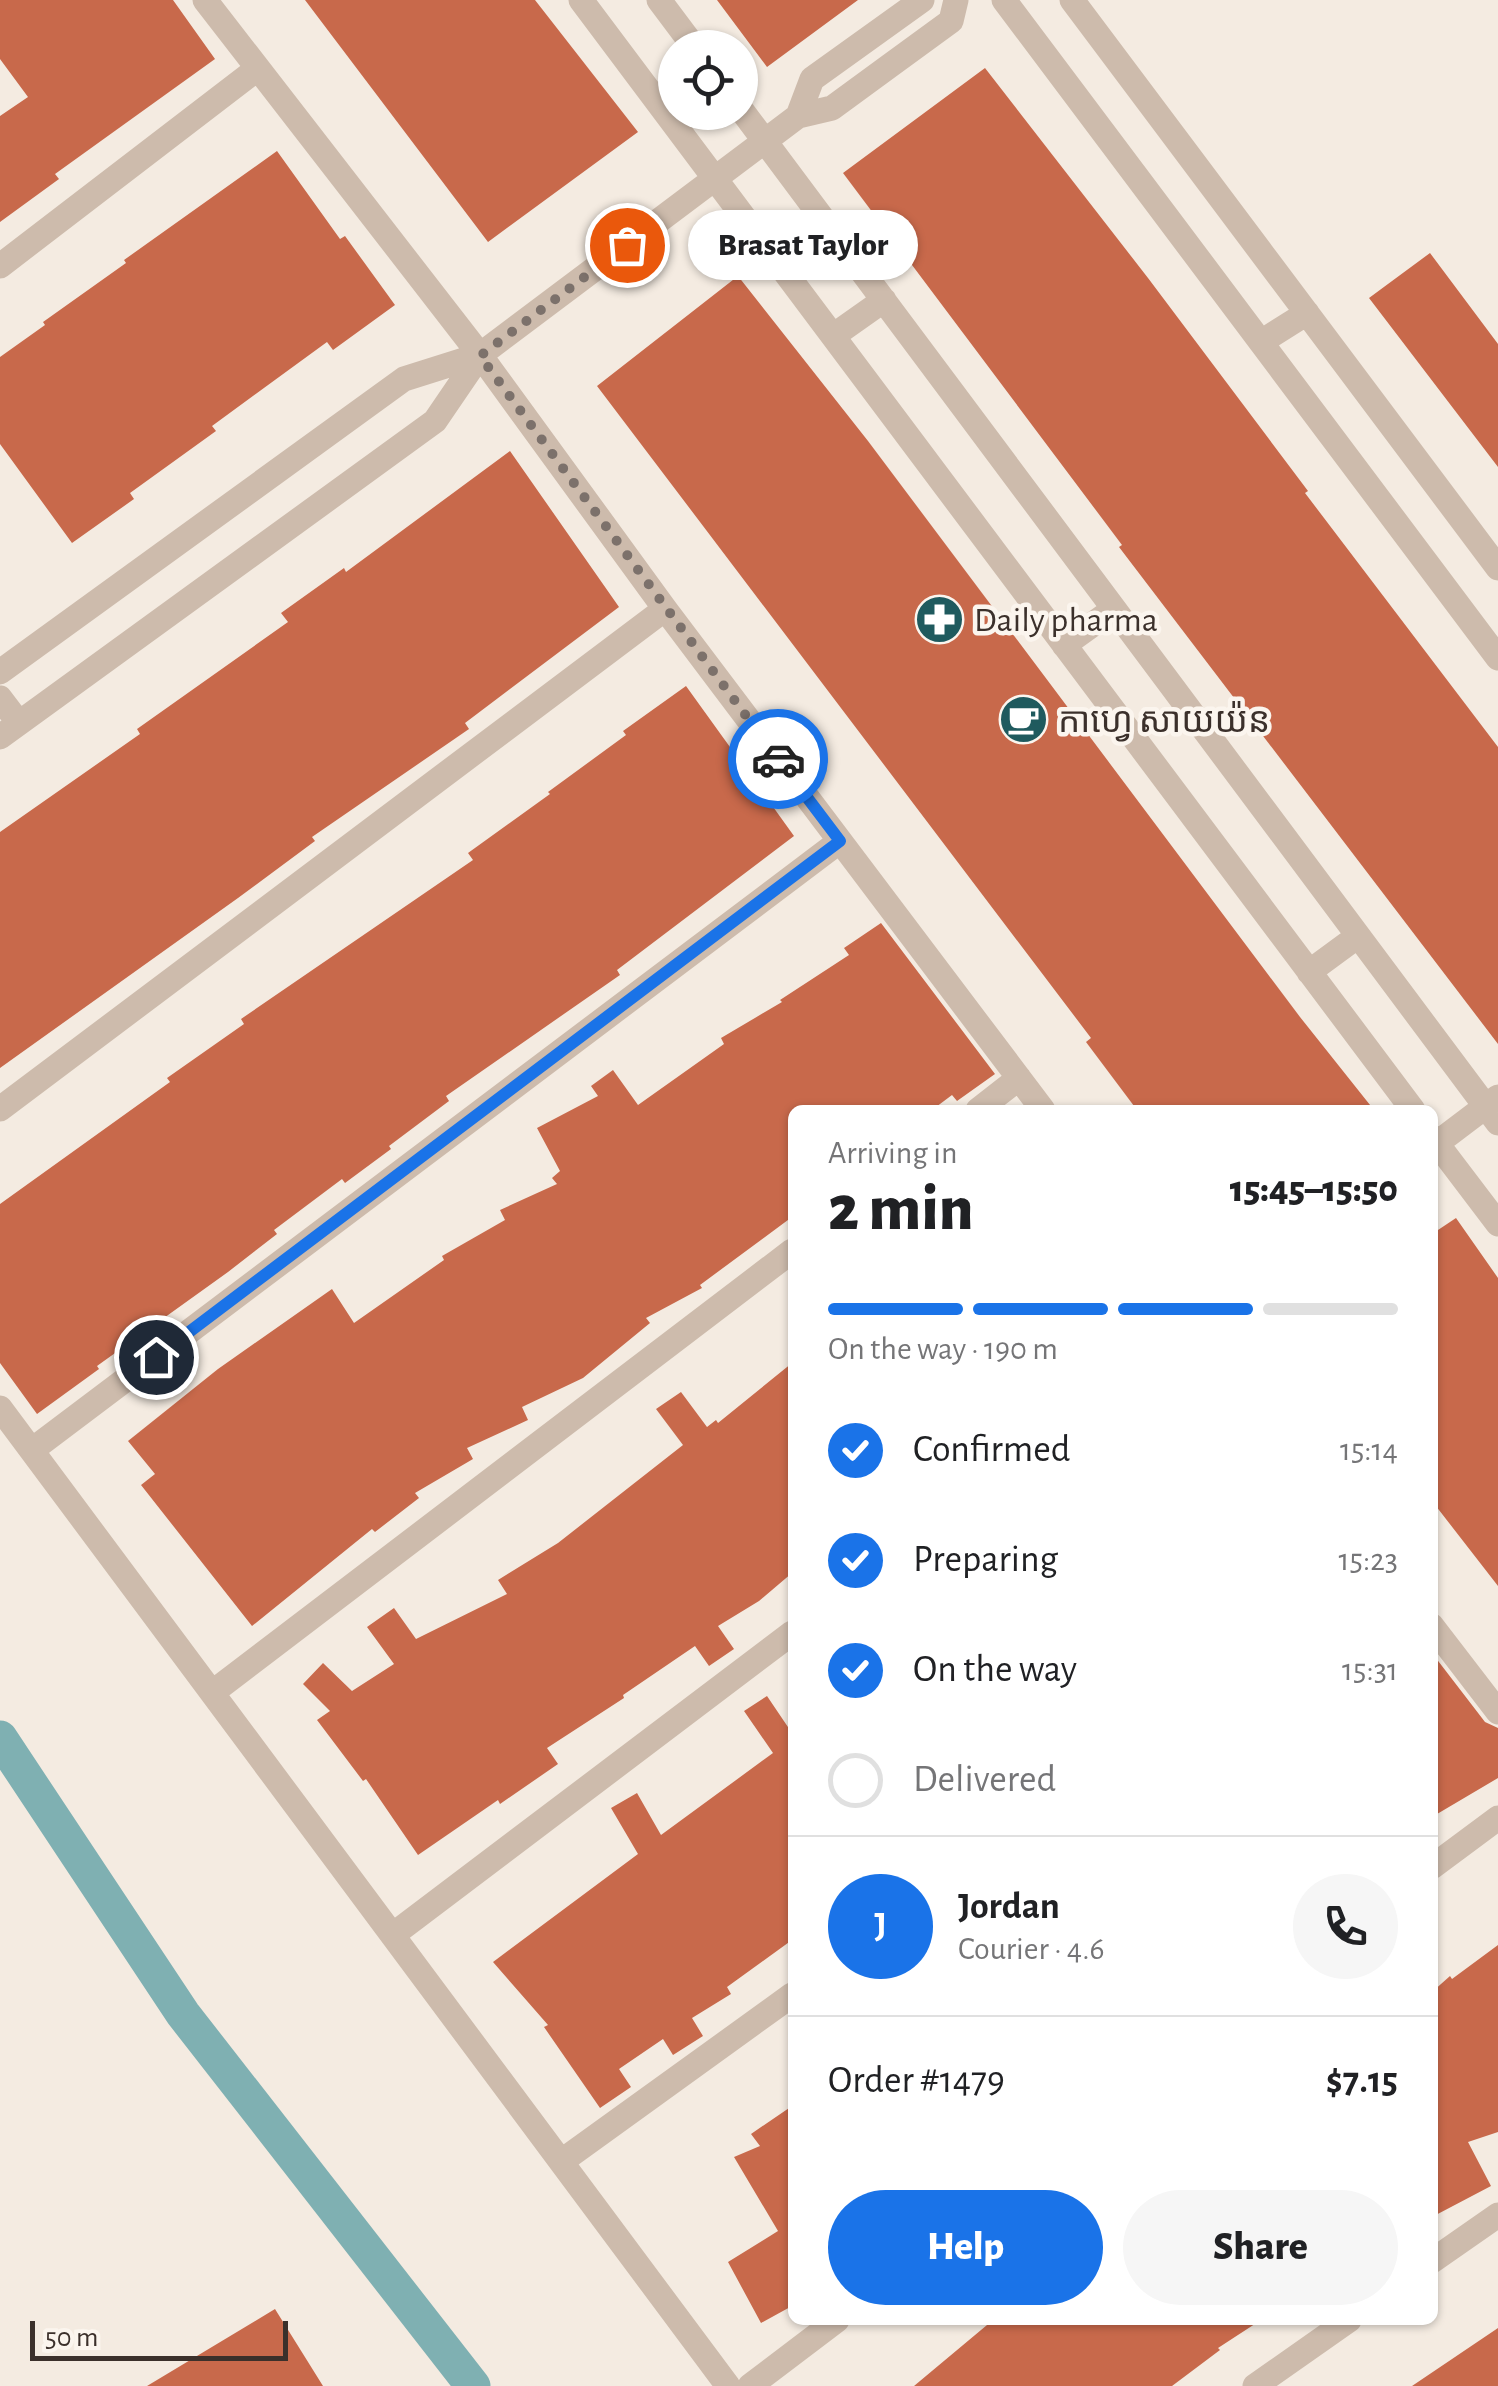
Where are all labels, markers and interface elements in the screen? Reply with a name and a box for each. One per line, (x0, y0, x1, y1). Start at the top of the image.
map controls (658, 30, 758, 130)
button: locate (658, 30, 758, 130)
pin (585, 203, 670, 288)
callout: Brasat Taylor (687, 210, 917, 280)
icon: bag (600, 218, 655, 273)
text: Brasat Taylor (718, 229, 888, 261)
pharmacy icon: Daily pharma (913, 593, 965, 645)
place label: Daily pharma (974, 603, 1158, 638)
cafe icon: កាហ្វេ សាយយ៉ន (997, 694, 1049, 746)
place label: កាហ្វេ សាយយ៉ន (1058, 701, 1270, 742)
courier (728, 709, 828, 809)
icon: car (751, 732, 806, 787)
text: Arriving in (828, 1137, 957, 1169)
text: 15:45–15:50 (1230, 1171, 1398, 1209)
text: 2 min (828, 1177, 974, 1242)
pin (114, 1315, 199, 1400)
icon: home (129, 1330, 184, 1385)
text: On the way · 190 m (828, 1333, 1058, 1365)
icon: check (828, 1423, 883, 1478)
text: Confirmed (913, 1431, 1070, 1469)
text: 15:14 (1340, 1434, 1398, 1466)
icon: check (828, 1533, 883, 1588)
text: Preparing (913, 1541, 1058, 1579)
text: 15:23 (1339, 1544, 1398, 1576)
icon: check (828, 1643, 883, 1698)
text: On the way (913, 1651, 1077, 1689)
text: 15:31 (1342, 1654, 1398, 1686)
text: Delivered (913, 1761, 1056, 1799)
button: phone (1293, 1874, 1398, 1979)
text: Jordan (958, 1888, 1060, 1926)
text: J (874, 1907, 887, 1945)
text: Courier · 4.6 (958, 1933, 1105, 1965)
text: Order #1479 (828, 2062, 1005, 2100)
text: $7.15 (1326, 2062, 1398, 2100)
button: Help (828, 2190, 1103, 2305)
button: Share (1123, 2190, 1398, 2305)
scale bar (30, 2316, 288, 2360)
text: 50 m (45, 2324, 99, 2352)

